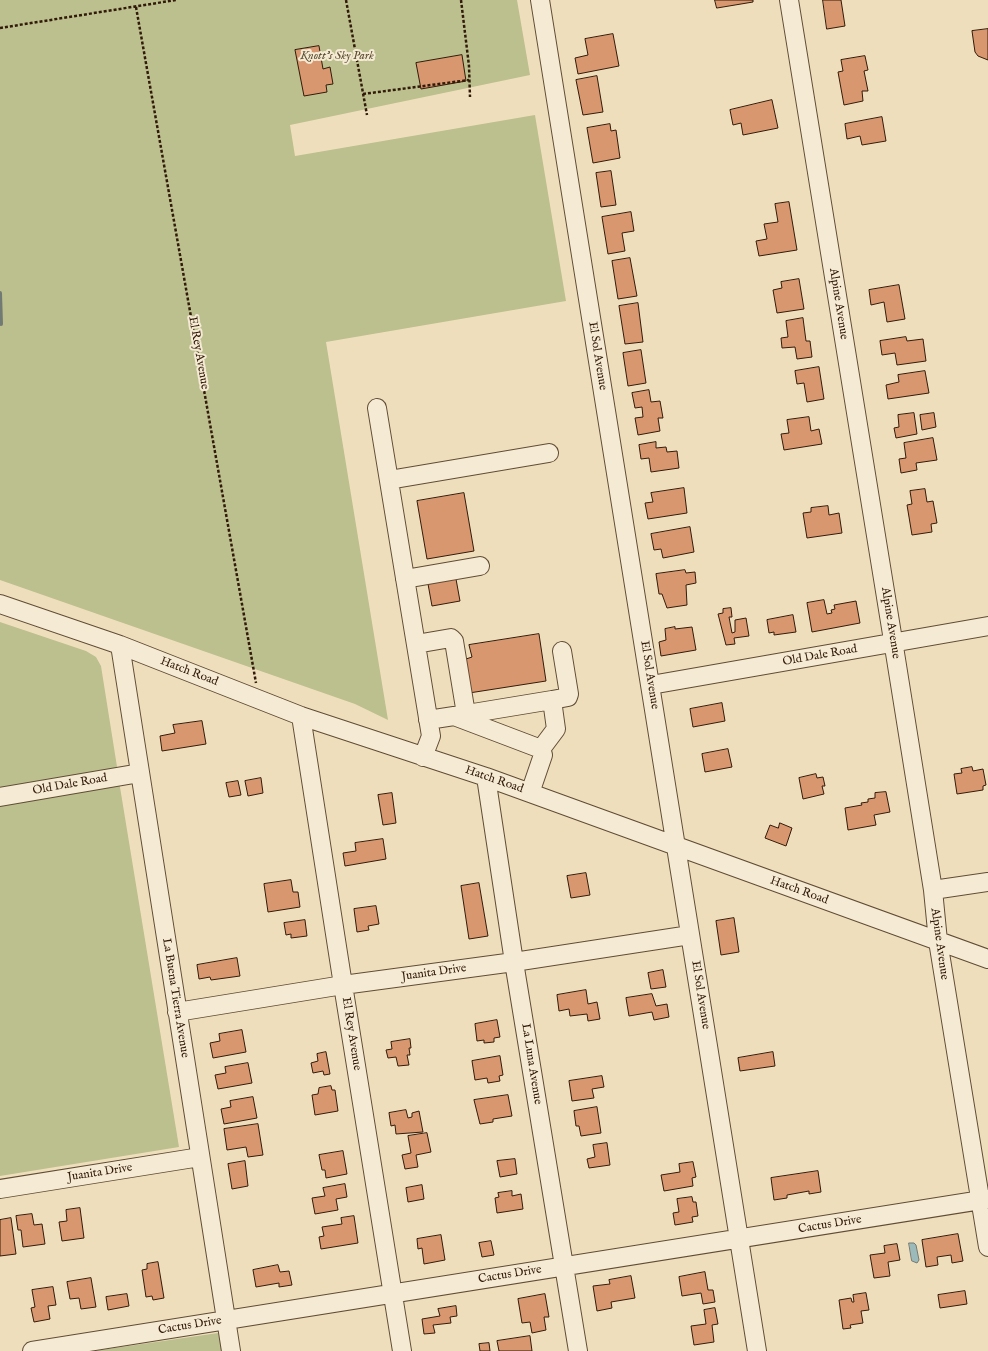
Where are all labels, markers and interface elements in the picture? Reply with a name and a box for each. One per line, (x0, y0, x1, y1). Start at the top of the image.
park label: Knott's Sky Park (300, 50, 374, 64)
street label: Alpine Avenue (825, 267, 851, 341)
street label: El Rey Avenue (184, 315, 212, 391)
street label: El Sol Avenue (584, 321, 610, 391)
street label: Alpine Avenue (877, 586, 903, 660)
street label: El Sol Avenue (636, 640, 662, 710)
street label: Old Dale Road (782, 642, 858, 670)
street label: Hatch Road (158, 654, 220, 690)
street label: Hatch Road (463, 763, 525, 797)
street label: Old Dale Road (32, 771, 108, 799)
street label: Hatch Road (768, 874, 830, 908)
street label: Alpine Avenue (927, 907, 951, 981)
street label: La Buena Tierra Avenue (158, 937, 192, 1059)
street label: El Sol Avenue (687, 960, 713, 1030)
street label: Juanita Drive (401, 961, 467, 985)
street label: El Rey Avenue (338, 996, 364, 1072)
street label: La Luna Avenue (517, 1022, 545, 1106)
street label: Juanita Drive (67, 1161, 133, 1185)
street label: Cactus Drive (797, 1213, 863, 1237)
street label: Cactus Drive (477, 1263, 543, 1287)
street label: Cactus Drive (157, 1314, 223, 1338)

